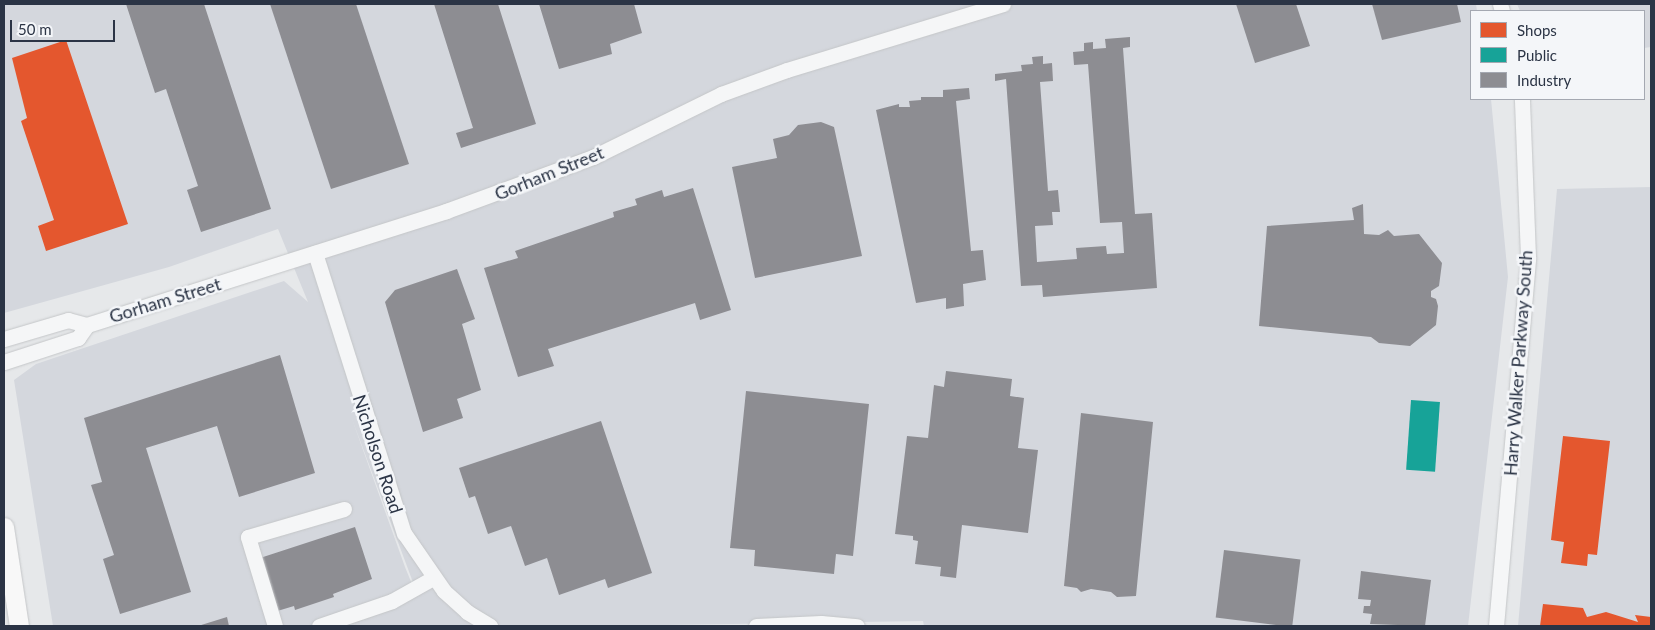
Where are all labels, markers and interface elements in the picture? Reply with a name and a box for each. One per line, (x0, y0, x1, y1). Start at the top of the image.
scale bar (12, 10, 118, 42)
legend (1470, 10, 1645, 100)
text: 50 m (18, 20, 52, 38)
text: Shops (1517, 21, 1557, 39)
text: Public (1517, 46, 1557, 64)
text: Industry (1517, 71, 1571, 89)
street label: Gorham Street (491, 141, 607, 205)
street label: Harry Walker Parkway South (1499, 249, 1537, 477)
street label: Gorham Street (107, 273, 223, 327)
street label: Nicholson Road (349, 392, 407, 516)

